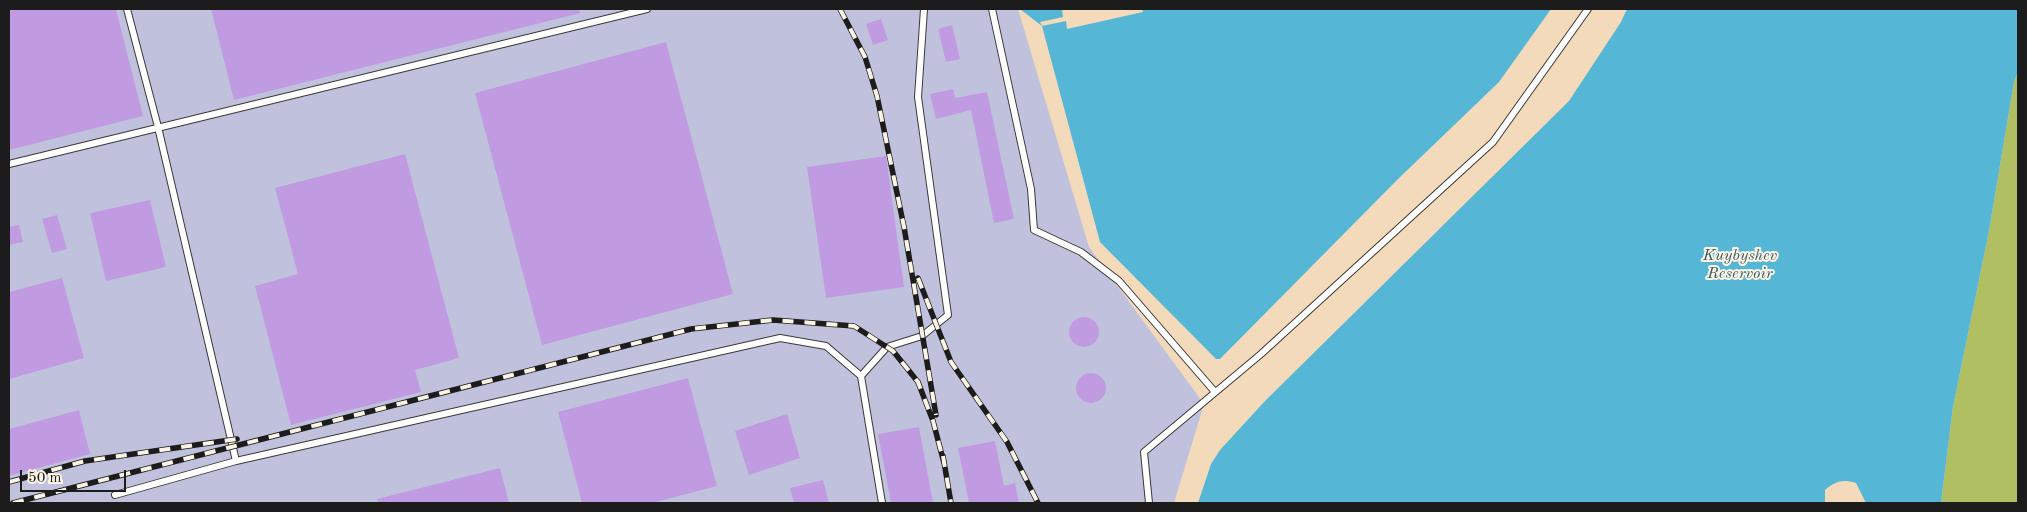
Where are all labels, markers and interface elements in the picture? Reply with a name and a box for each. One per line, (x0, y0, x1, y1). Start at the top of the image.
water label: Kuybyshev Reservoir (1703, 246, 1777, 284)
scale bar (22, 460, 129, 492)
text: 50 m (28, 471, 62, 486)

